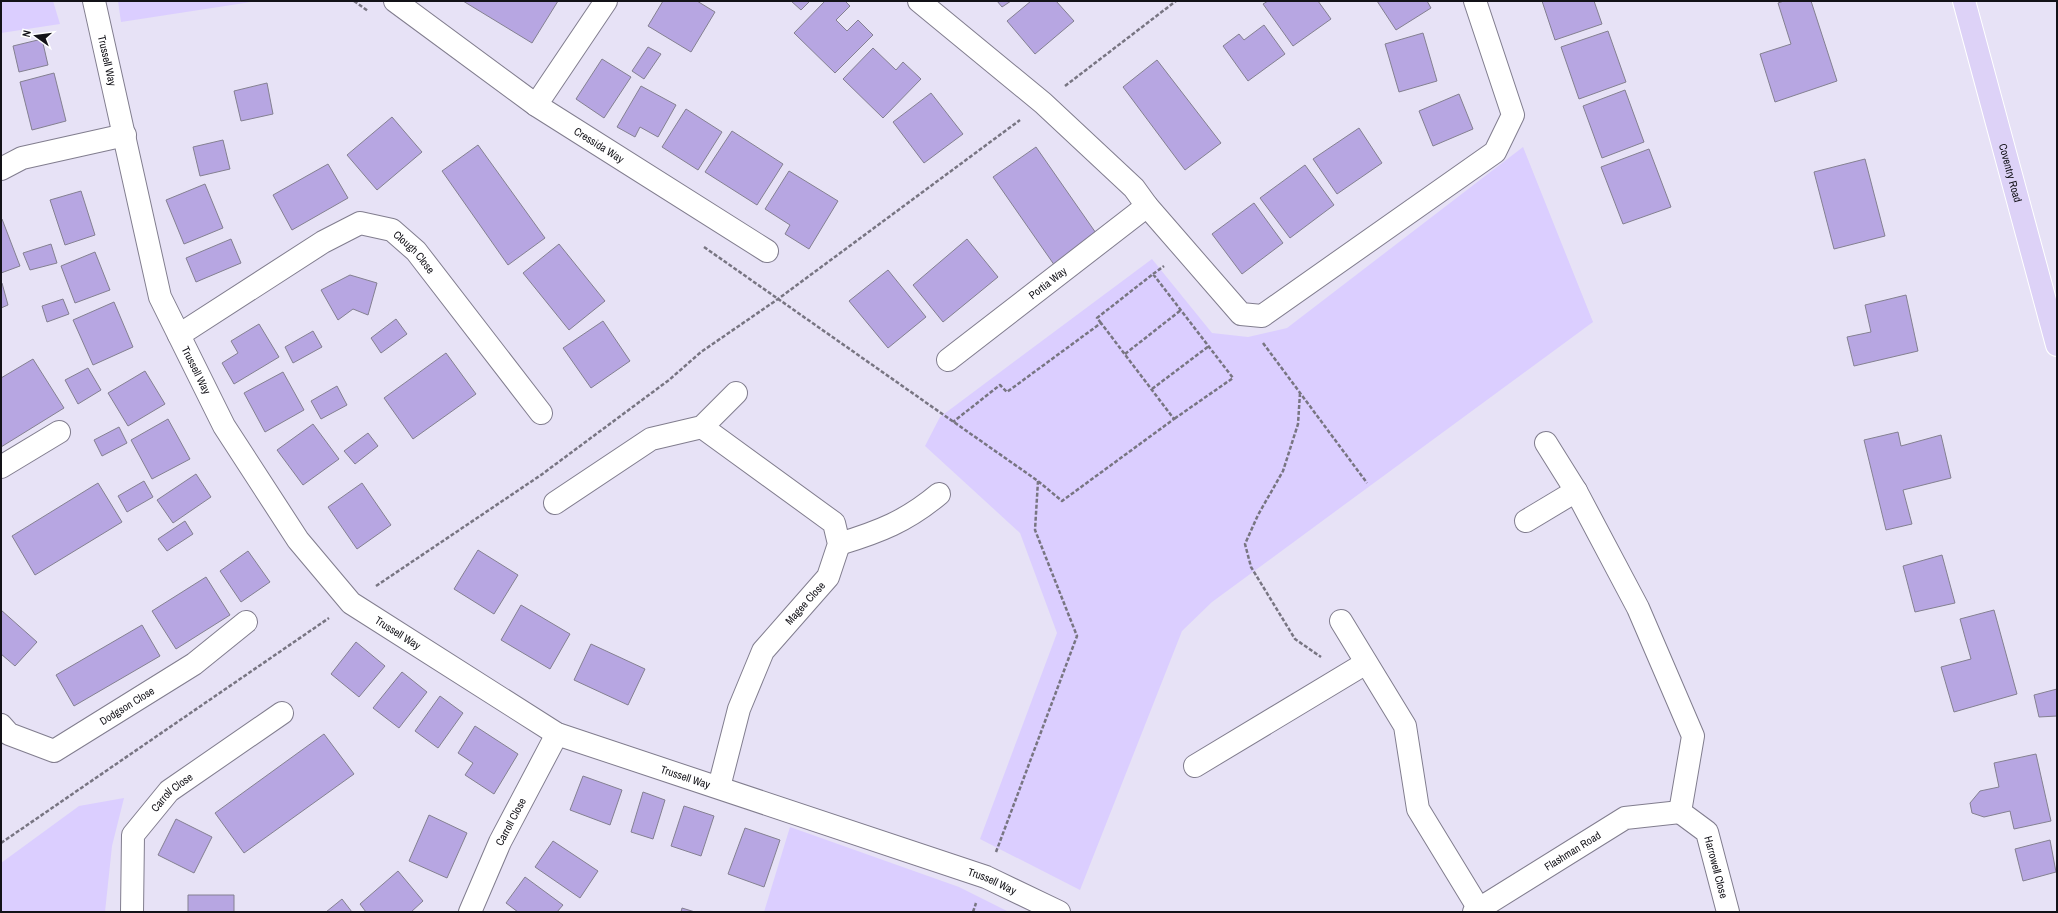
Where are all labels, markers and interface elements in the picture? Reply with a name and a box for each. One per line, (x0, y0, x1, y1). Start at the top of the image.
north arrow (16, 16, 56, 56)
text: N (19, 29, 34, 38)
street label: Trussell Way (95, 34, 120, 88)
street label: Cressida Way (572, 124, 627, 166)
street label: Coventry Road (1996, 142, 2025, 204)
street label: Clough Close (390, 227, 438, 276)
street label: Portia Way (1026, 263, 1070, 302)
street label: Trussell Way (179, 344, 214, 397)
street label: Magee Close (782, 579, 828, 627)
street label: Trussell Way (372, 613, 424, 653)
street label: Dodgson Close (97, 683, 157, 728)
street label: Trussell Way (659, 762, 713, 792)
street label: Carroll Close (148, 770, 195, 815)
street label: Carroll Close (492, 795, 529, 848)
street label: Flashman Road (1542, 828, 1603, 874)
street label: Harrowell Close (1701, 835, 1731, 900)
street label: Trussell Way (966, 864, 1019, 898)

